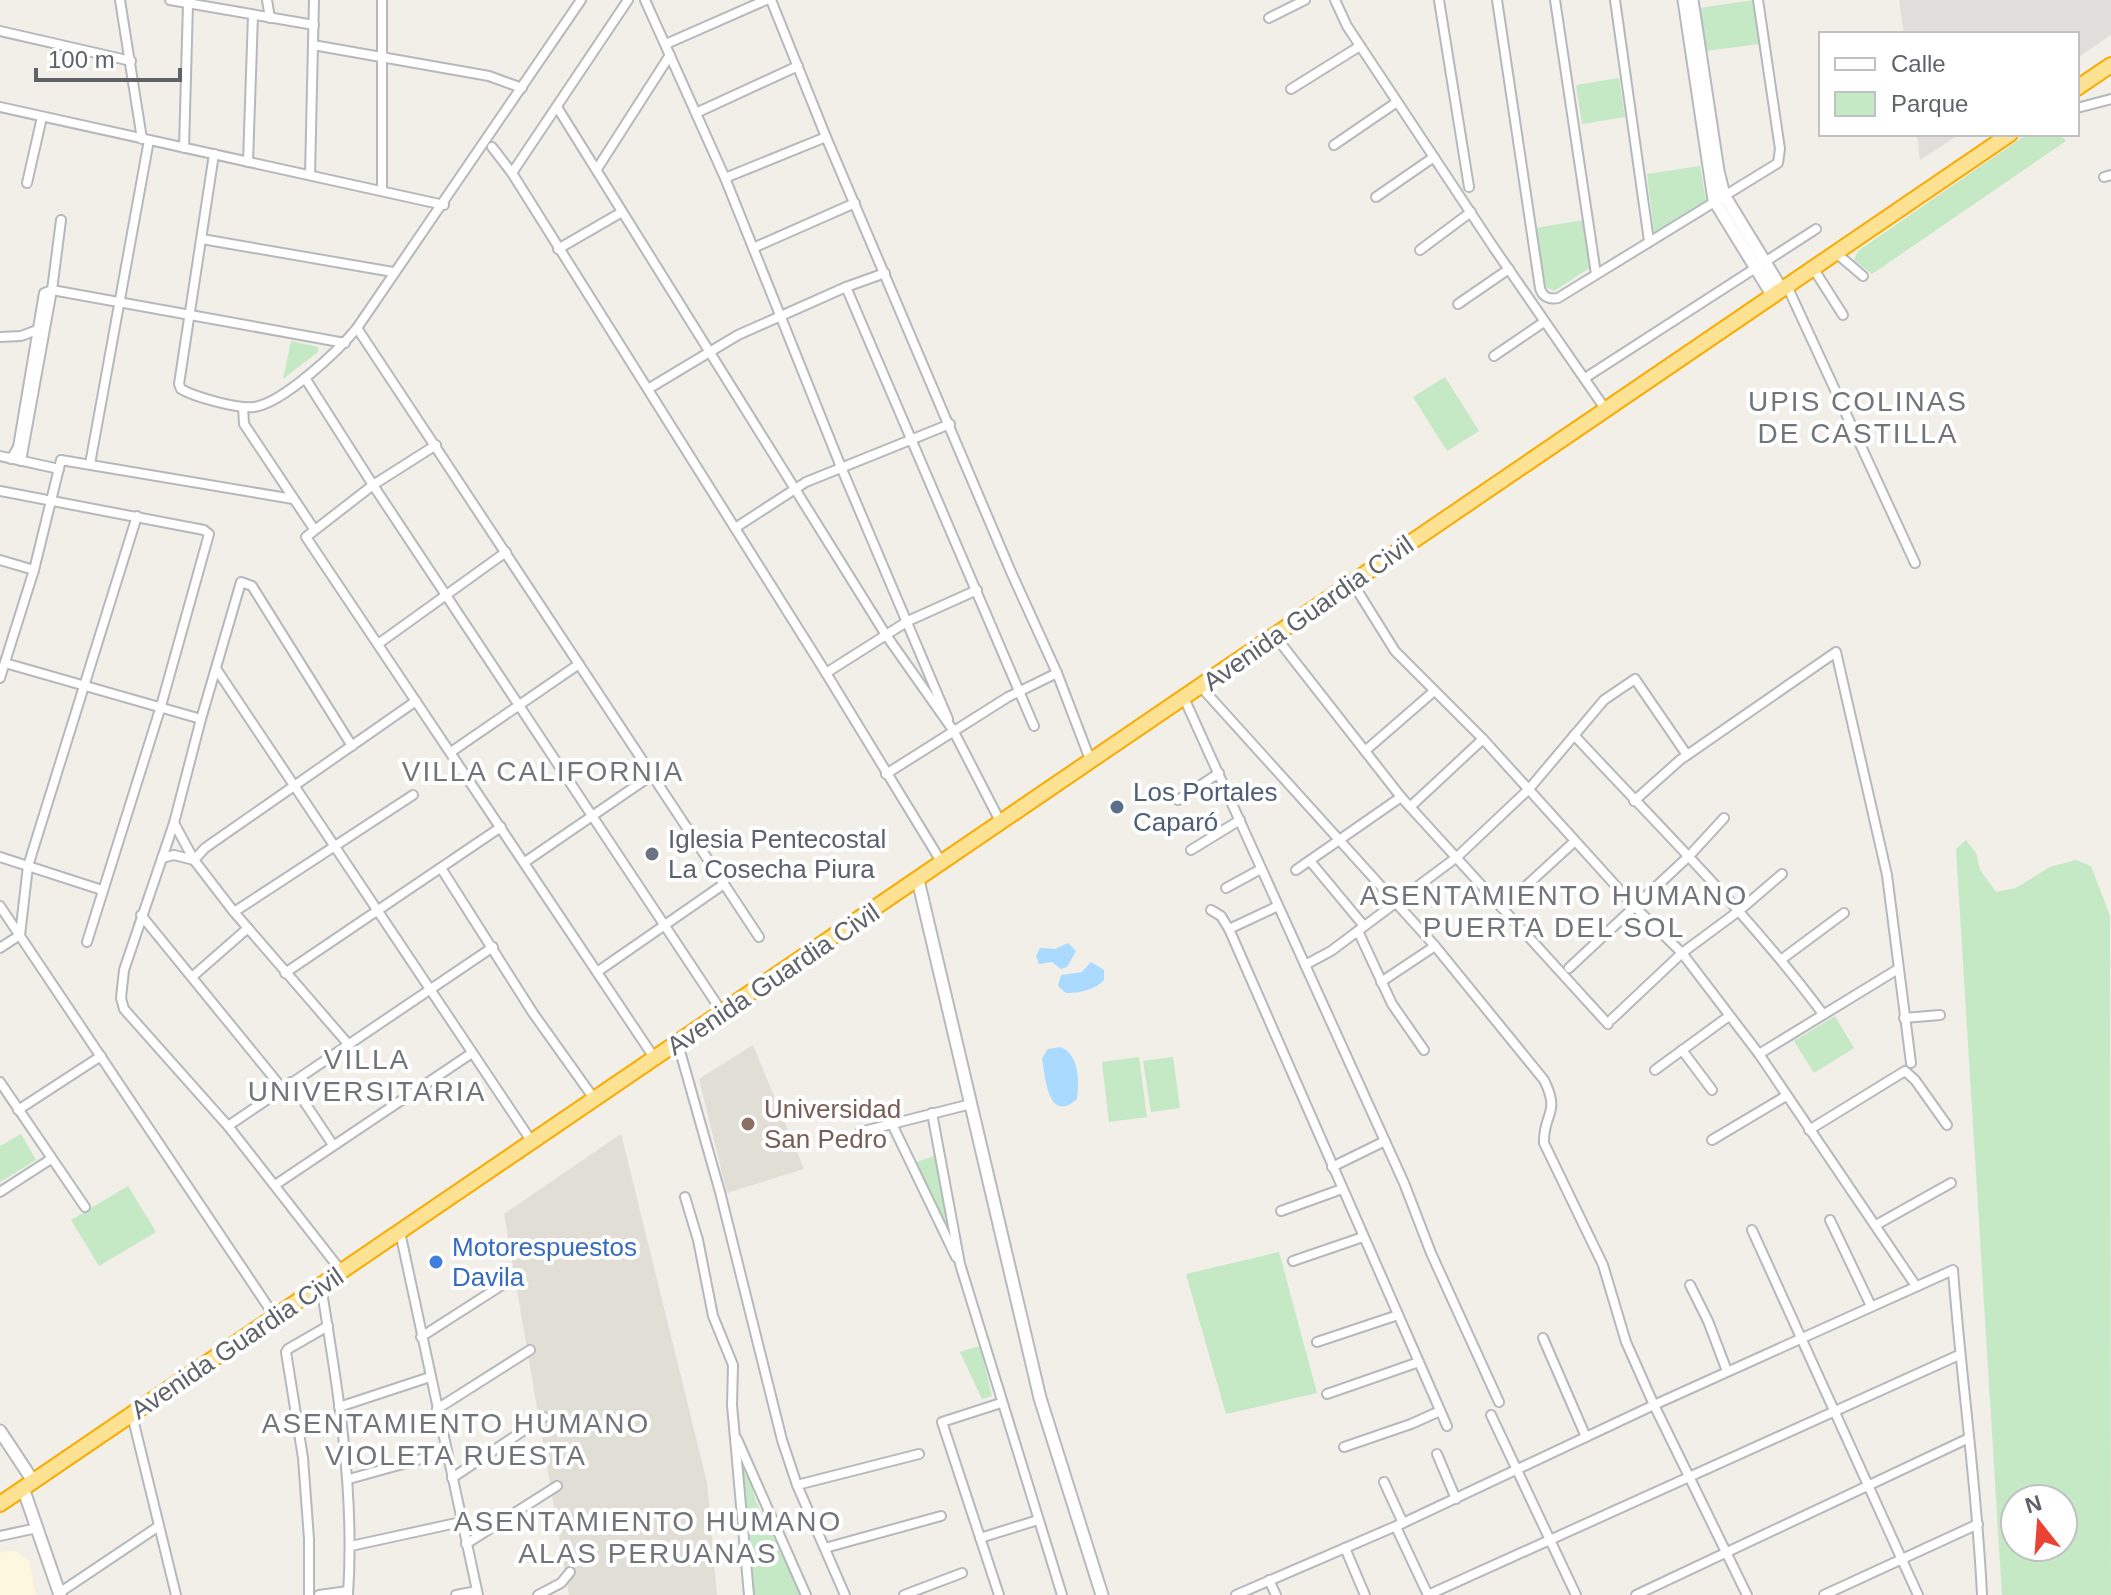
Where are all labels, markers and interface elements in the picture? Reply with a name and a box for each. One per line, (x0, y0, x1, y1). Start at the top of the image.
scale bar (36, 32, 180, 82)
legend (1819, 32, 2079, 136)
text: 100 m (48, 46, 115, 73)
text: Calle (1891, 50, 1946, 77)
text: Parque (1891, 90, 1968, 117)
district label: UPIS COLINAS DE CASTILLA (1748, 386, 1968, 449)
street label: Avenida Guardia Civil (1197, 529, 1419, 697)
district label: VILLA CALIFORNIA (402, 756, 684, 787)
place label: Los Portales Caparó (1133, 777, 1278, 837)
marker: Los Portales Caparó (1108, 798, 1126, 816)
place label: Iglesia Pentecostal La Cosecha Piura (668, 824, 886, 884)
marker: Iglesia Pentecostal La Cosecha Piura (643, 845, 661, 863)
district label: ASENTAMIENTO HUMANO PUERTA DEL SOL (1360, 880, 1748, 943)
street label: Avenida Guardia Civil (661, 897, 885, 1061)
district label: VILLA UNIVERSITARIA (248, 1044, 486, 1107)
place label: Universidad San Pedro (764, 1094, 901, 1154)
marker: Universidad San Pedro (739, 1115, 757, 1133)
place label: Motorespuestos Davila (452, 1232, 637, 1292)
marker: Motorespuestos Davila (427, 1253, 445, 1271)
street label: Avenida Guardia Civil (125, 1261, 349, 1425)
district label: ASENTAMIENTO HUMANO VIOLETA RUESTA (262, 1408, 650, 1471)
north arrow (1999, 1483, 2079, 1563)
text: N (2022, 1490, 2045, 1519)
district label: ASENTAMIENTO HUMANO ALAS PERUANAS (454, 1506, 842, 1569)

